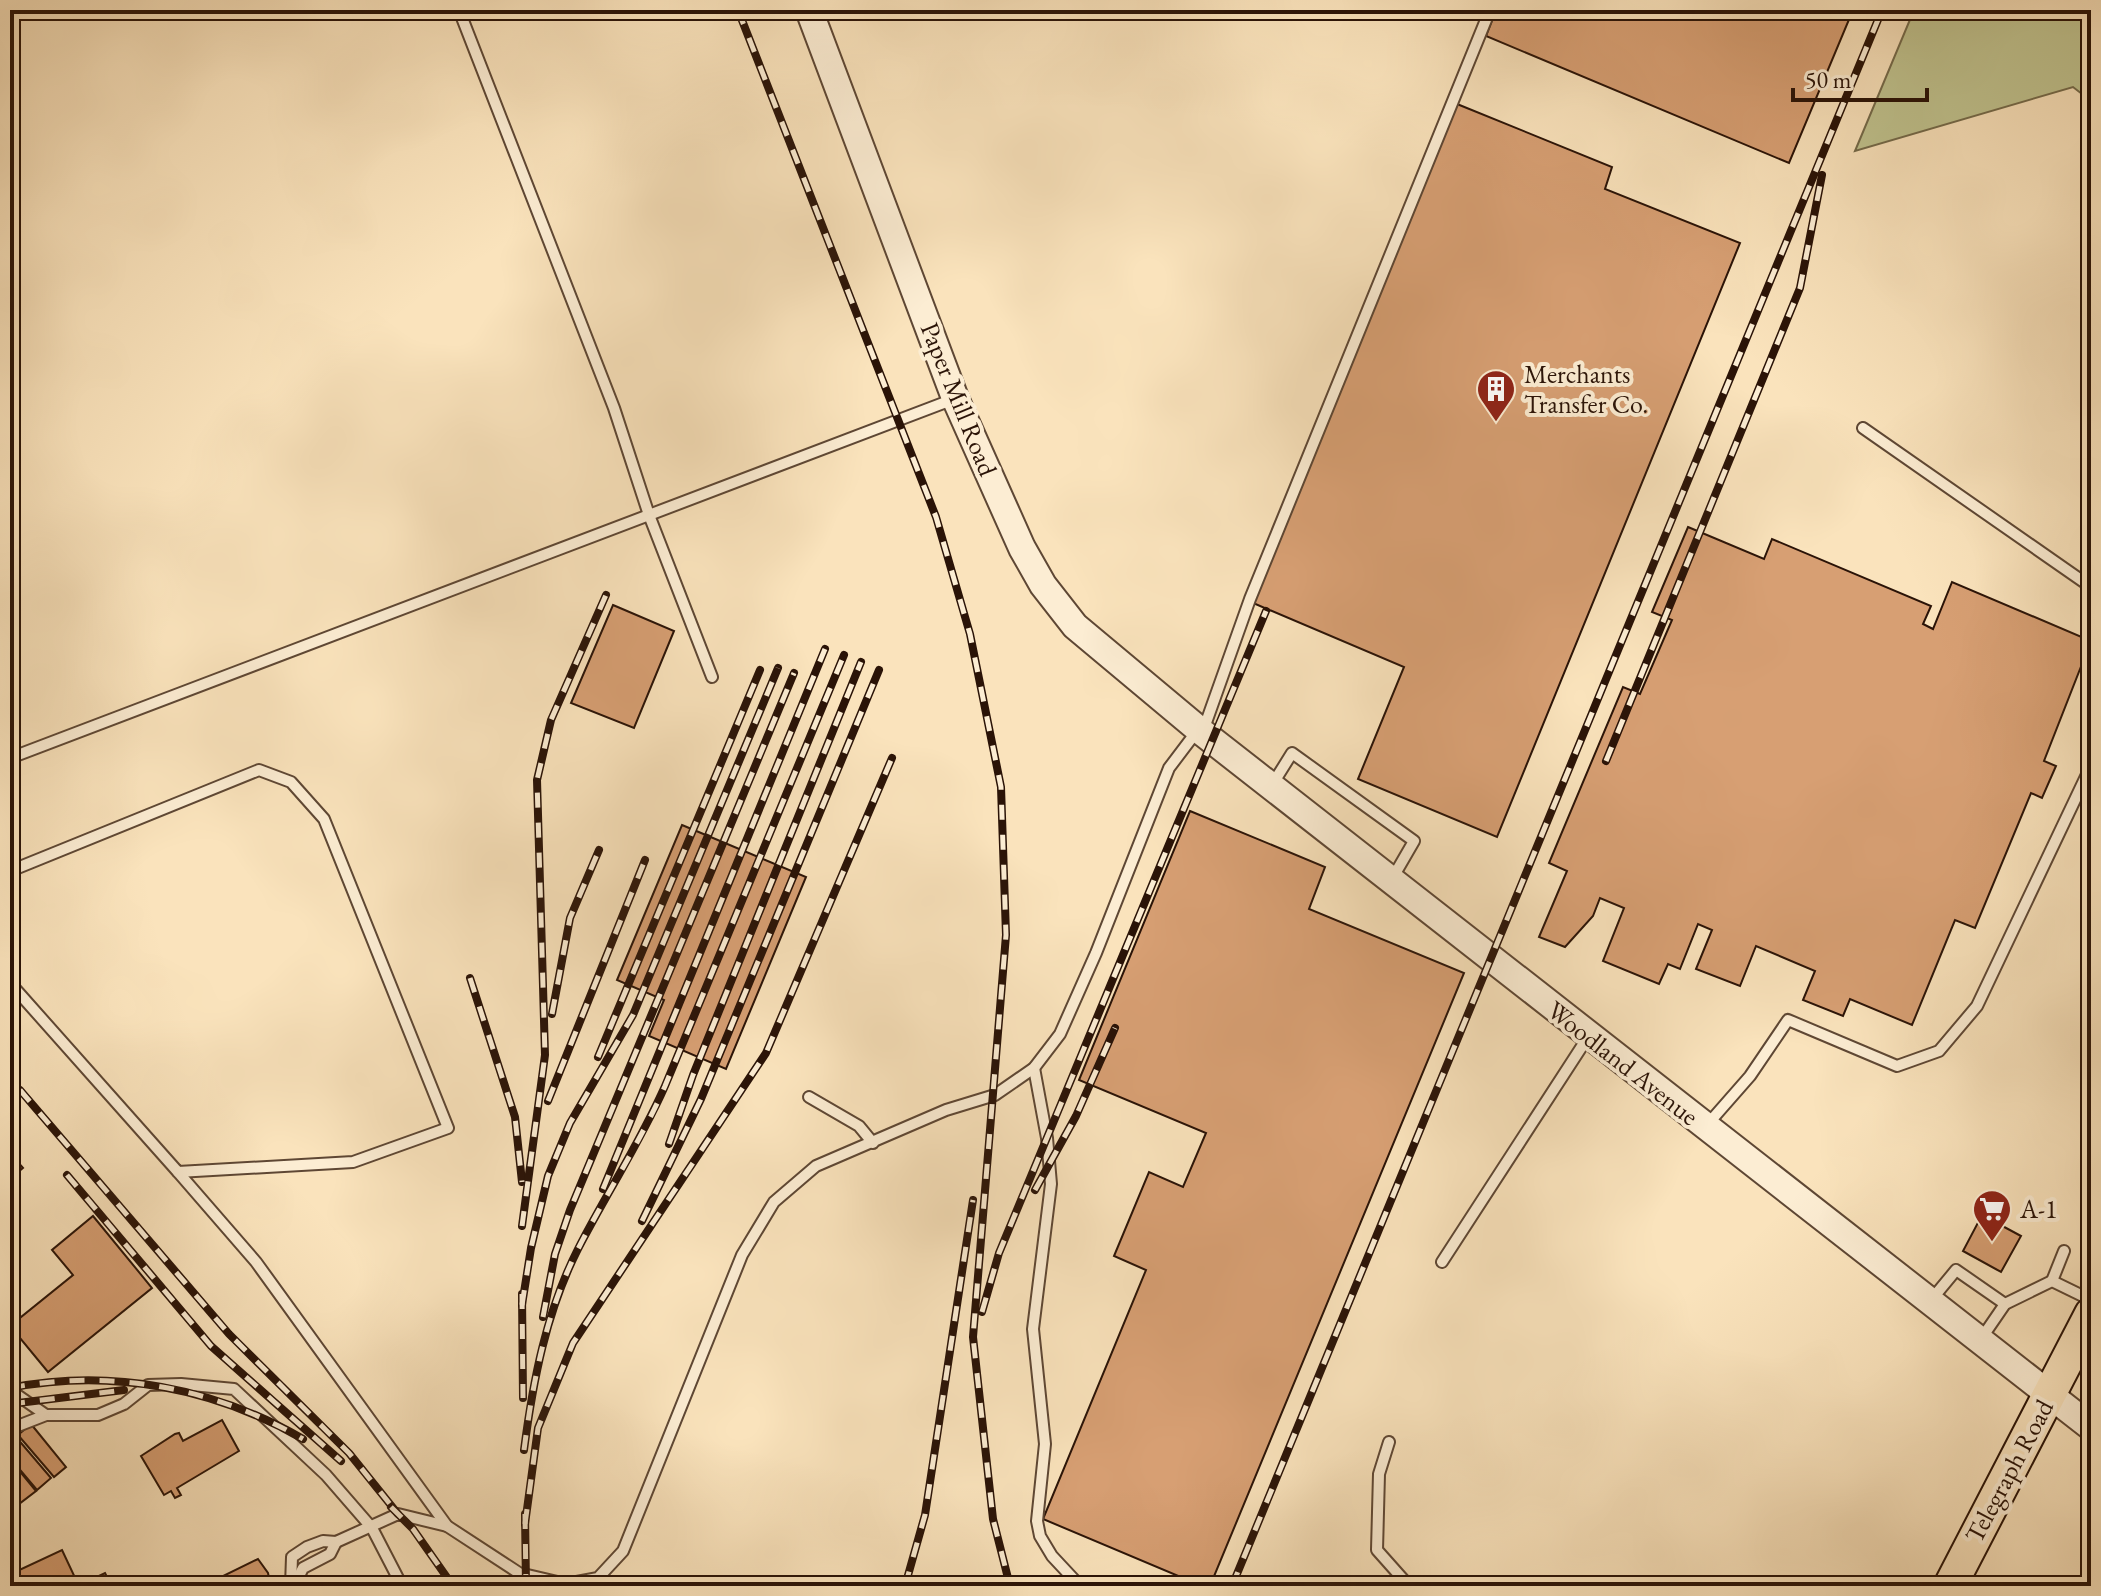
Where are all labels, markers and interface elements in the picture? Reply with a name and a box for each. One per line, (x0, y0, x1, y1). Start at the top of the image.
scale bar (1793, 52, 1927, 102)
text: 50 m (1805, 64, 1852, 95)
street label: Paper Mill Road (913, 317, 1006, 482)
place label: Merchants Transfer Co. (1524, 357, 1648, 421)
building icon: Merchants Transfer Co. (1475, 368, 1517, 423)
street label: Woodland Avenue (1540, 993, 1706, 1133)
supermarket icon: A-1 (1971, 1188, 2013, 1243)
place label: A-1 (2019, 1192, 2058, 1226)
street label: Telegraph Road (1957, 1393, 2061, 1549)

